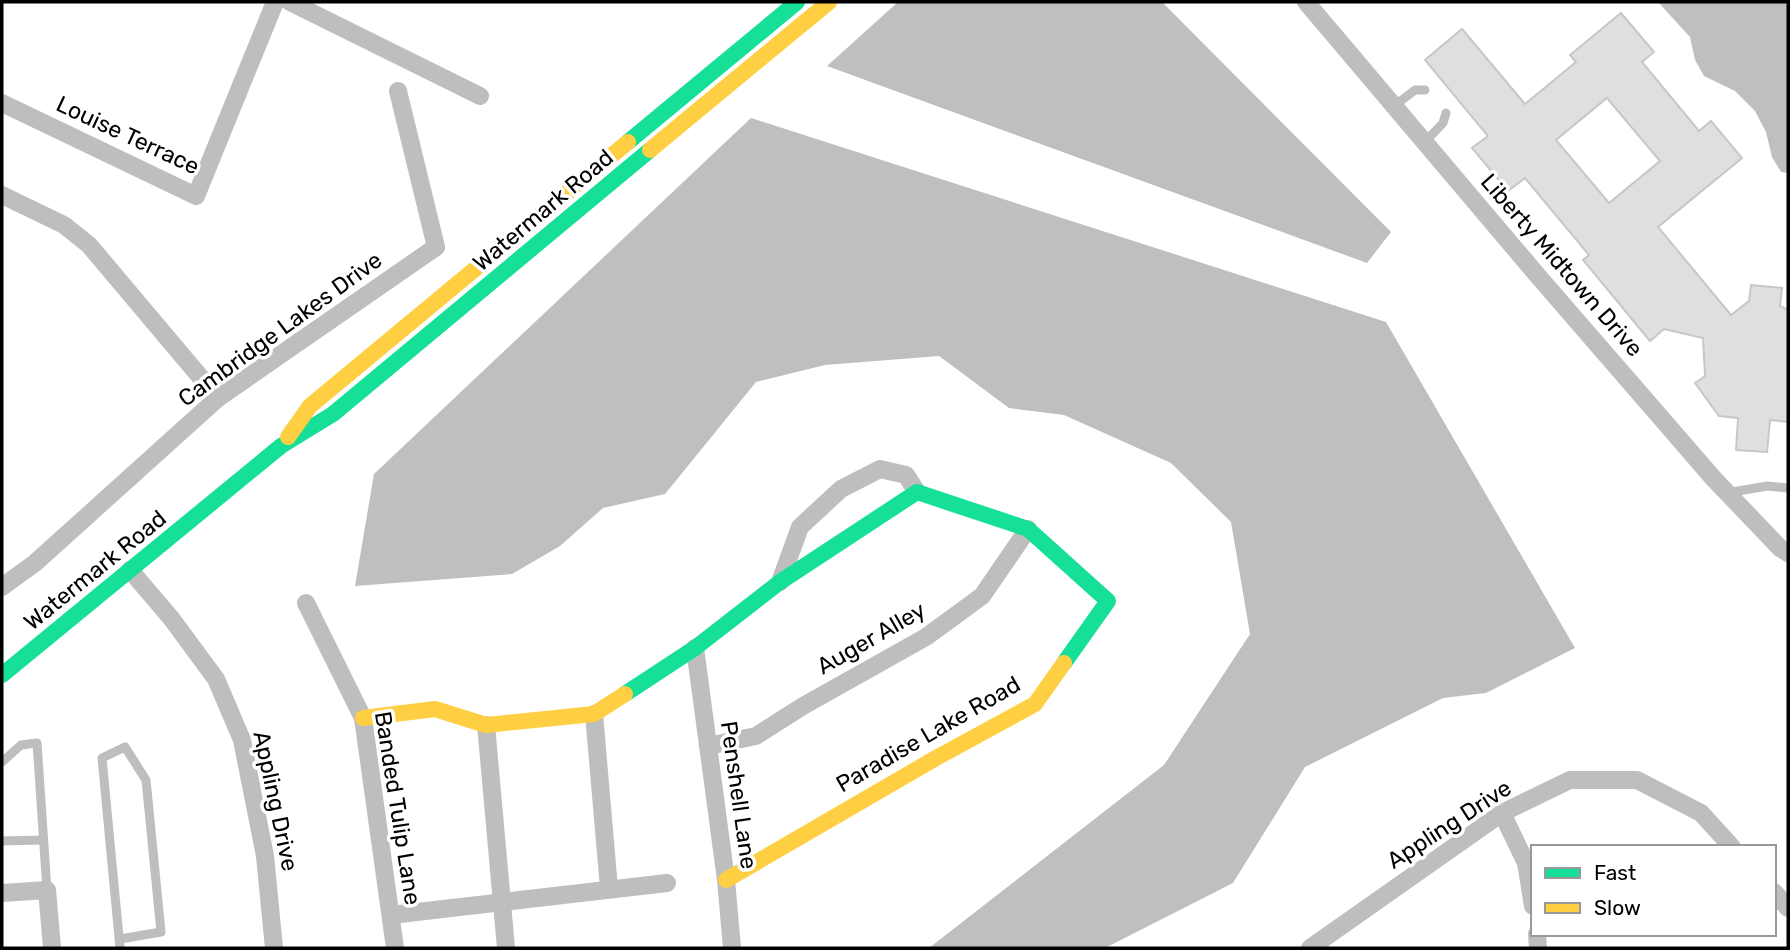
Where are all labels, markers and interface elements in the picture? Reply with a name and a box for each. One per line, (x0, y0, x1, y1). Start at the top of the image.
street label: Louise Terrace (52, 90, 204, 180)
street label: Watermark Road (467, 143, 619, 277)
street label: Liberty Midtown Drive (1475, 168, 1649, 362)
street label: Cambridge Lakes Drive (173, 246, 387, 412)
street label: Watermark Road (18, 504, 172, 636)
street label: Auger Alley (812, 596, 931, 680)
street label: Paradise Lake Road (831, 670, 1025, 798)
street label: Banded Tulip Lane (369, 709, 427, 907)
street label: Penshell Lane (715, 719, 763, 871)
street label: Appling Drive (247, 728, 305, 874)
street label: Appling Drive (1382, 773, 1516, 875)
legend (1531, 845, 1776, 936)
text: Fast (1594, 860, 1636, 885)
text: Slow (1594, 895, 1641, 920)

